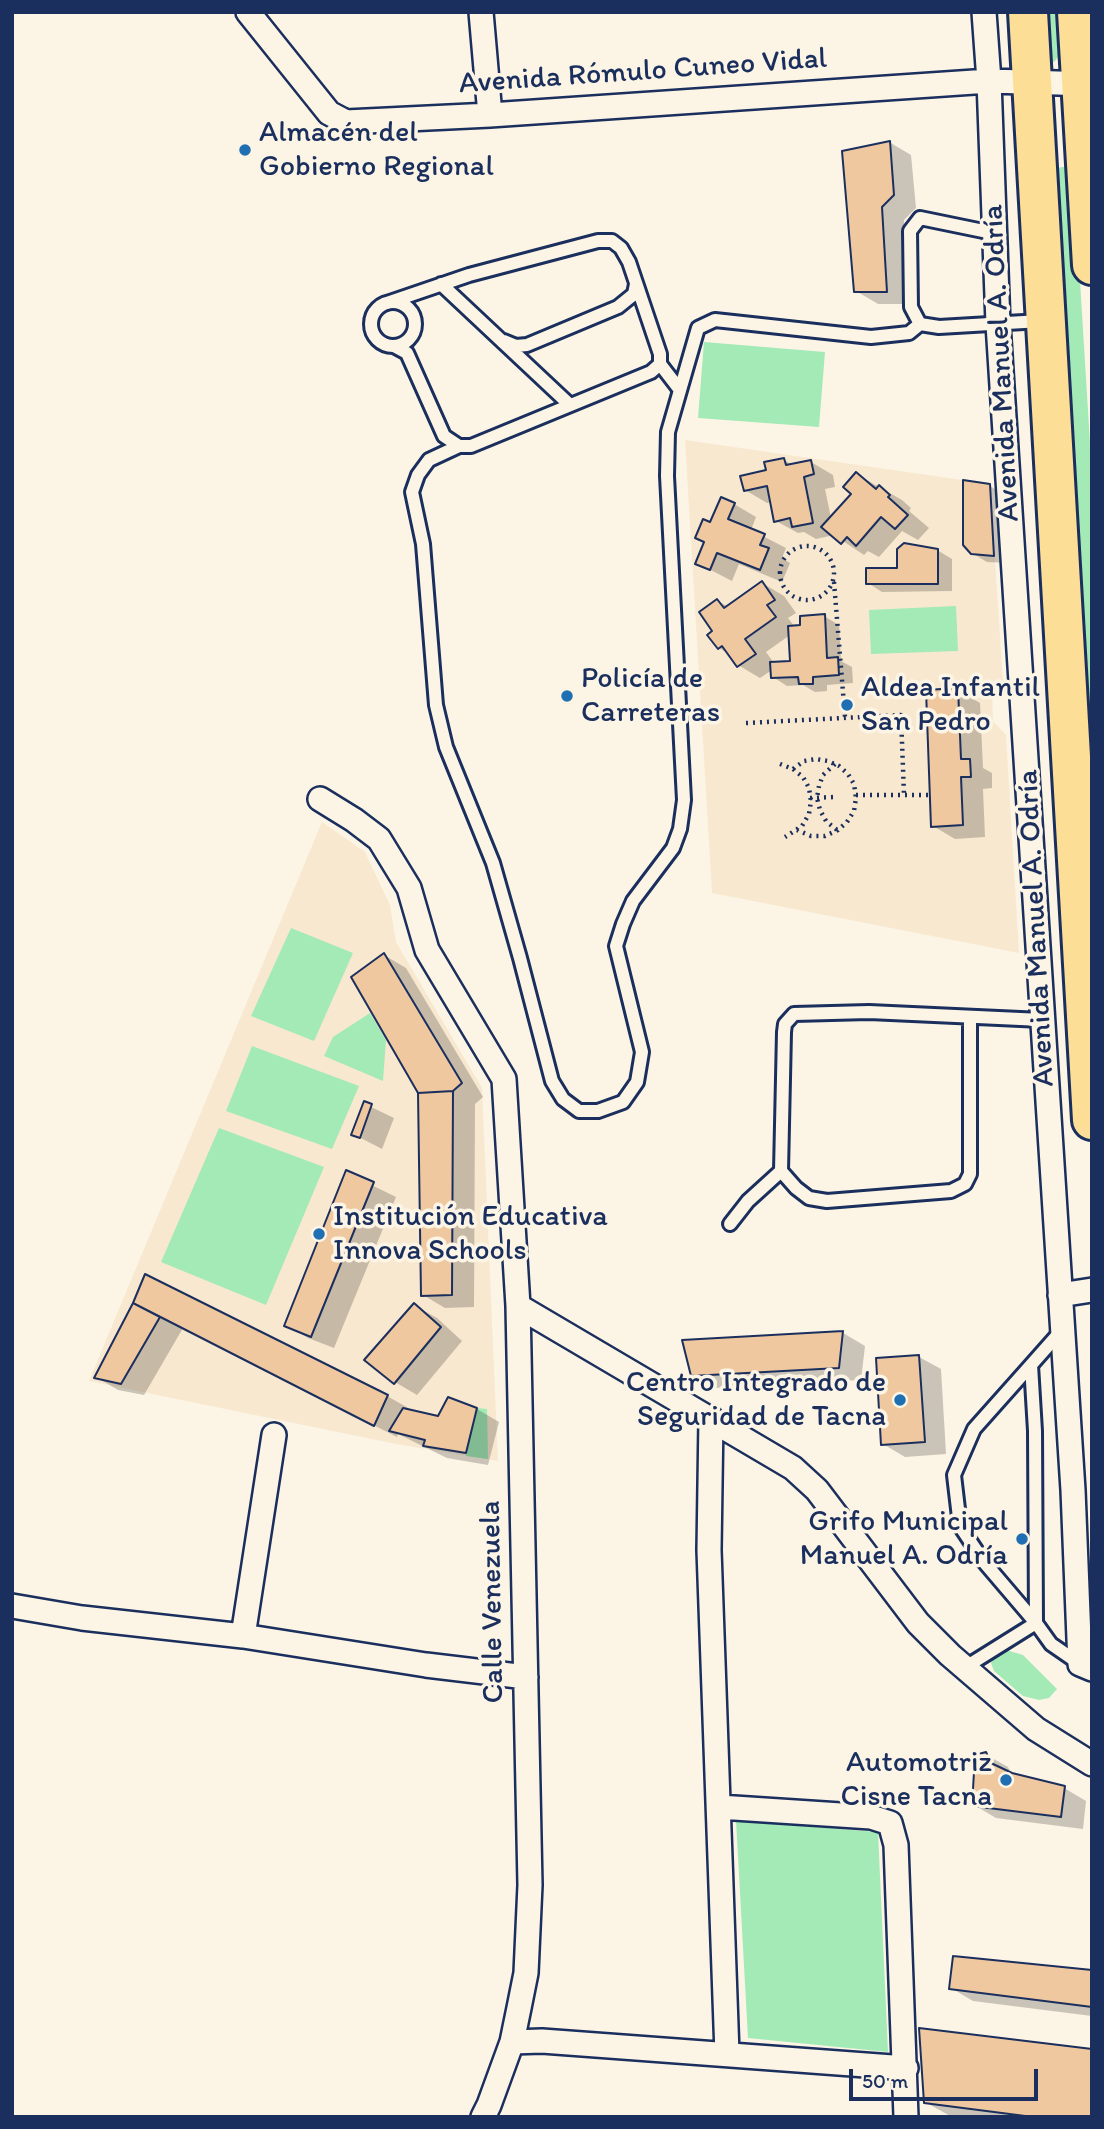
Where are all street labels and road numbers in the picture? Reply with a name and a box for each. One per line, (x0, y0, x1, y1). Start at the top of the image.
street label: Avenida Rómulo Cuneo Vidal (458, 41, 828, 103)
street label: Avenida Manuel A. Odría (976, 204, 1028, 522)
street label: Avenida Manuel A. Odría (1011, 769, 1063, 1087)
street label: Calle Venezuela (473, 1500, 513, 1704)

